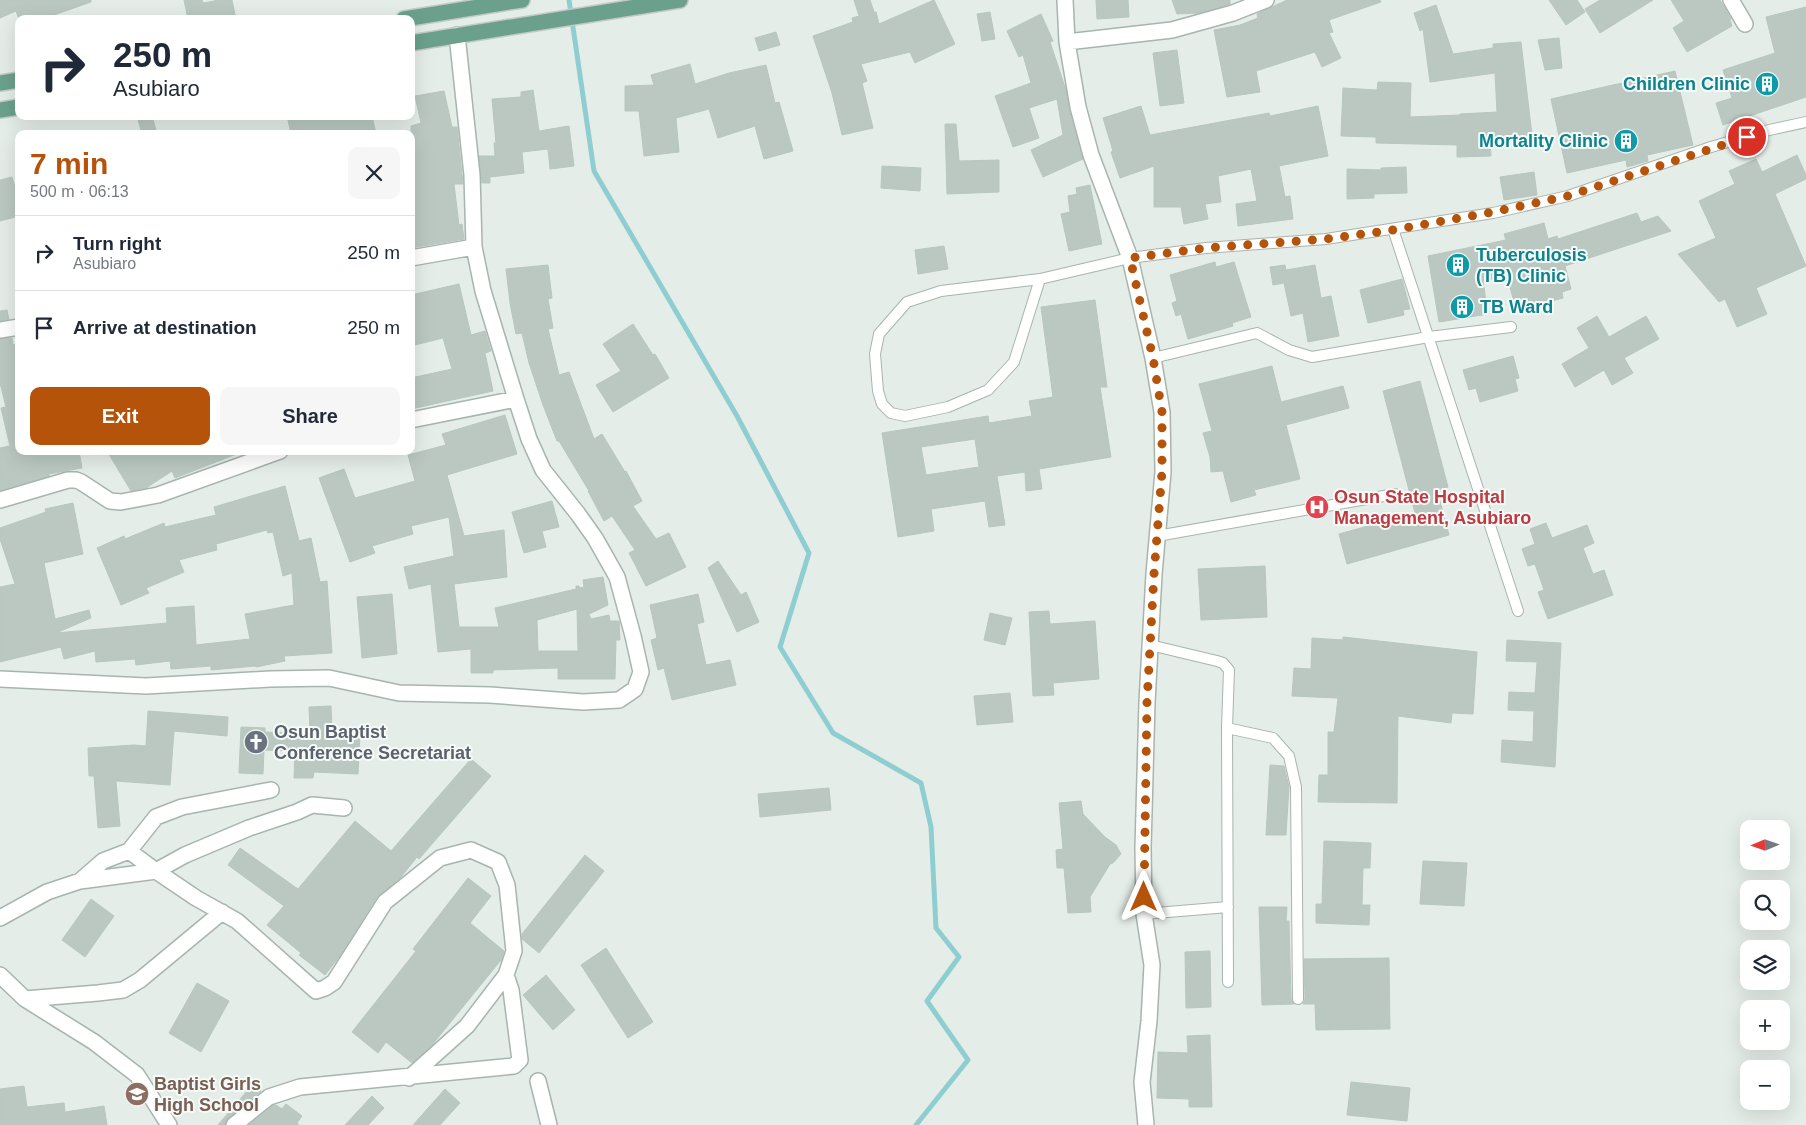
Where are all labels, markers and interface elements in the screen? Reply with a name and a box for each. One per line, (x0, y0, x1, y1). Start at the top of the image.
icon: right (30, 35, 95, 100)
text: 250 m (113, 35, 212, 74)
building icon: Children Clinic (1754, 71, 1780, 97)
place label: Children Clinic (1623, 74, 1750, 94)
text: Asubiaro (113, 76, 200, 101)
pin (1726, 116, 1768, 158)
icon: arrive (1733, 123, 1761, 151)
building icon: Mortality Clinic (1613, 128, 1639, 154)
place label: Mortality Clinic (1479, 131, 1608, 151)
text: 7 min (30, 147, 108, 180)
button: close (348, 147, 400, 199)
text: 500 m · 06:13 (30, 183, 129, 200)
text: Turn right (73, 233, 161, 254)
icon: right (30, 239, 58, 267)
text: 250 m (347, 242, 400, 263)
place label: Tuberculosis (TB) Clinic (1476, 245, 1587, 286)
building icon: Tuberculosis (TB) Clinic (1445, 252, 1471, 278)
text: Asubiaro (73, 255, 136, 272)
building icon: TB Ward (1449, 294, 1475, 320)
place label: TB Ward (1480, 297, 1553, 317)
icon: arrive (30, 314, 58, 342)
text: Arrive at destination (73, 317, 257, 338)
text: 250 m (347, 317, 400, 338)
button: Exit (30, 387, 210, 445)
button: Share (220, 387, 400, 445)
place label: Osun State Hospital Management, Asubiaro (1334, 487, 1531, 528)
hospital icon: Osun State Hospital Management, Asubiaro (1304, 494, 1330, 520)
place label: Osun Baptist Conference Secretariat (274, 722, 471, 763)
church icon: Osun Baptist Conference Secretariat (243, 729, 269, 755)
north arrow (1740, 820, 1790, 870)
map controls (1740, 820, 1790, 1110)
position arrow (1117, 870, 1169, 922)
button: search (1740, 880, 1790, 930)
button: layers (1740, 940, 1790, 990)
button: + (1740, 1000, 1790, 1050)
button: − (1740, 1060, 1790, 1110)
place label: Baptist Girls High School (154, 1074, 261, 1115)
school or university icon: Baptist Girls High School (124, 1081, 150, 1107)

